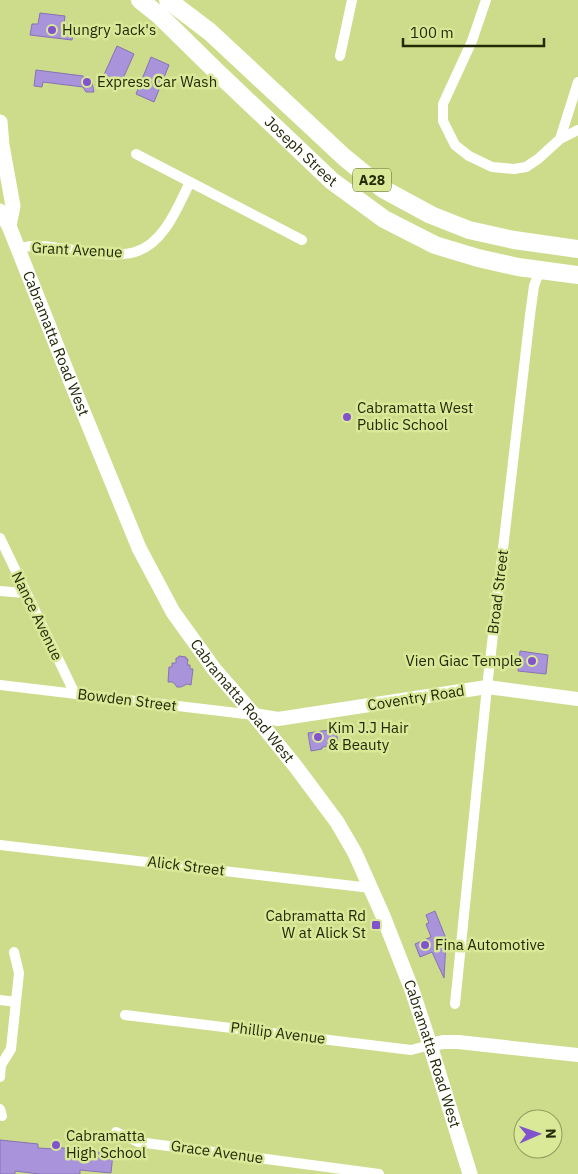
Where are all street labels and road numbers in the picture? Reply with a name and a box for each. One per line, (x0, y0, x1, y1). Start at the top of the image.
street label: Joseph Street (261, 112, 341, 191)
road number: A28 (353, 168, 391, 192)
street label: Grant Avenue (31, 238, 123, 261)
street label: Cabramatta Road West (19, 268, 94, 419)
street label: Broad Street (483, 549, 512, 635)
street label: Nance Avenue (8, 568, 67, 663)
street label: Cabramatta Road West (186, 635, 299, 766)
street label: Coventry Road (366, 680, 466, 715)
street label: Bowden Street (76, 684, 178, 715)
street label: Alick Street (146, 851, 226, 880)
street label: Cabramatta Road West (400, 977, 465, 1130)
street label: Phillip Avenue (229, 1017, 327, 1048)
street label: Grace Avenue (170, 1136, 265, 1167)

